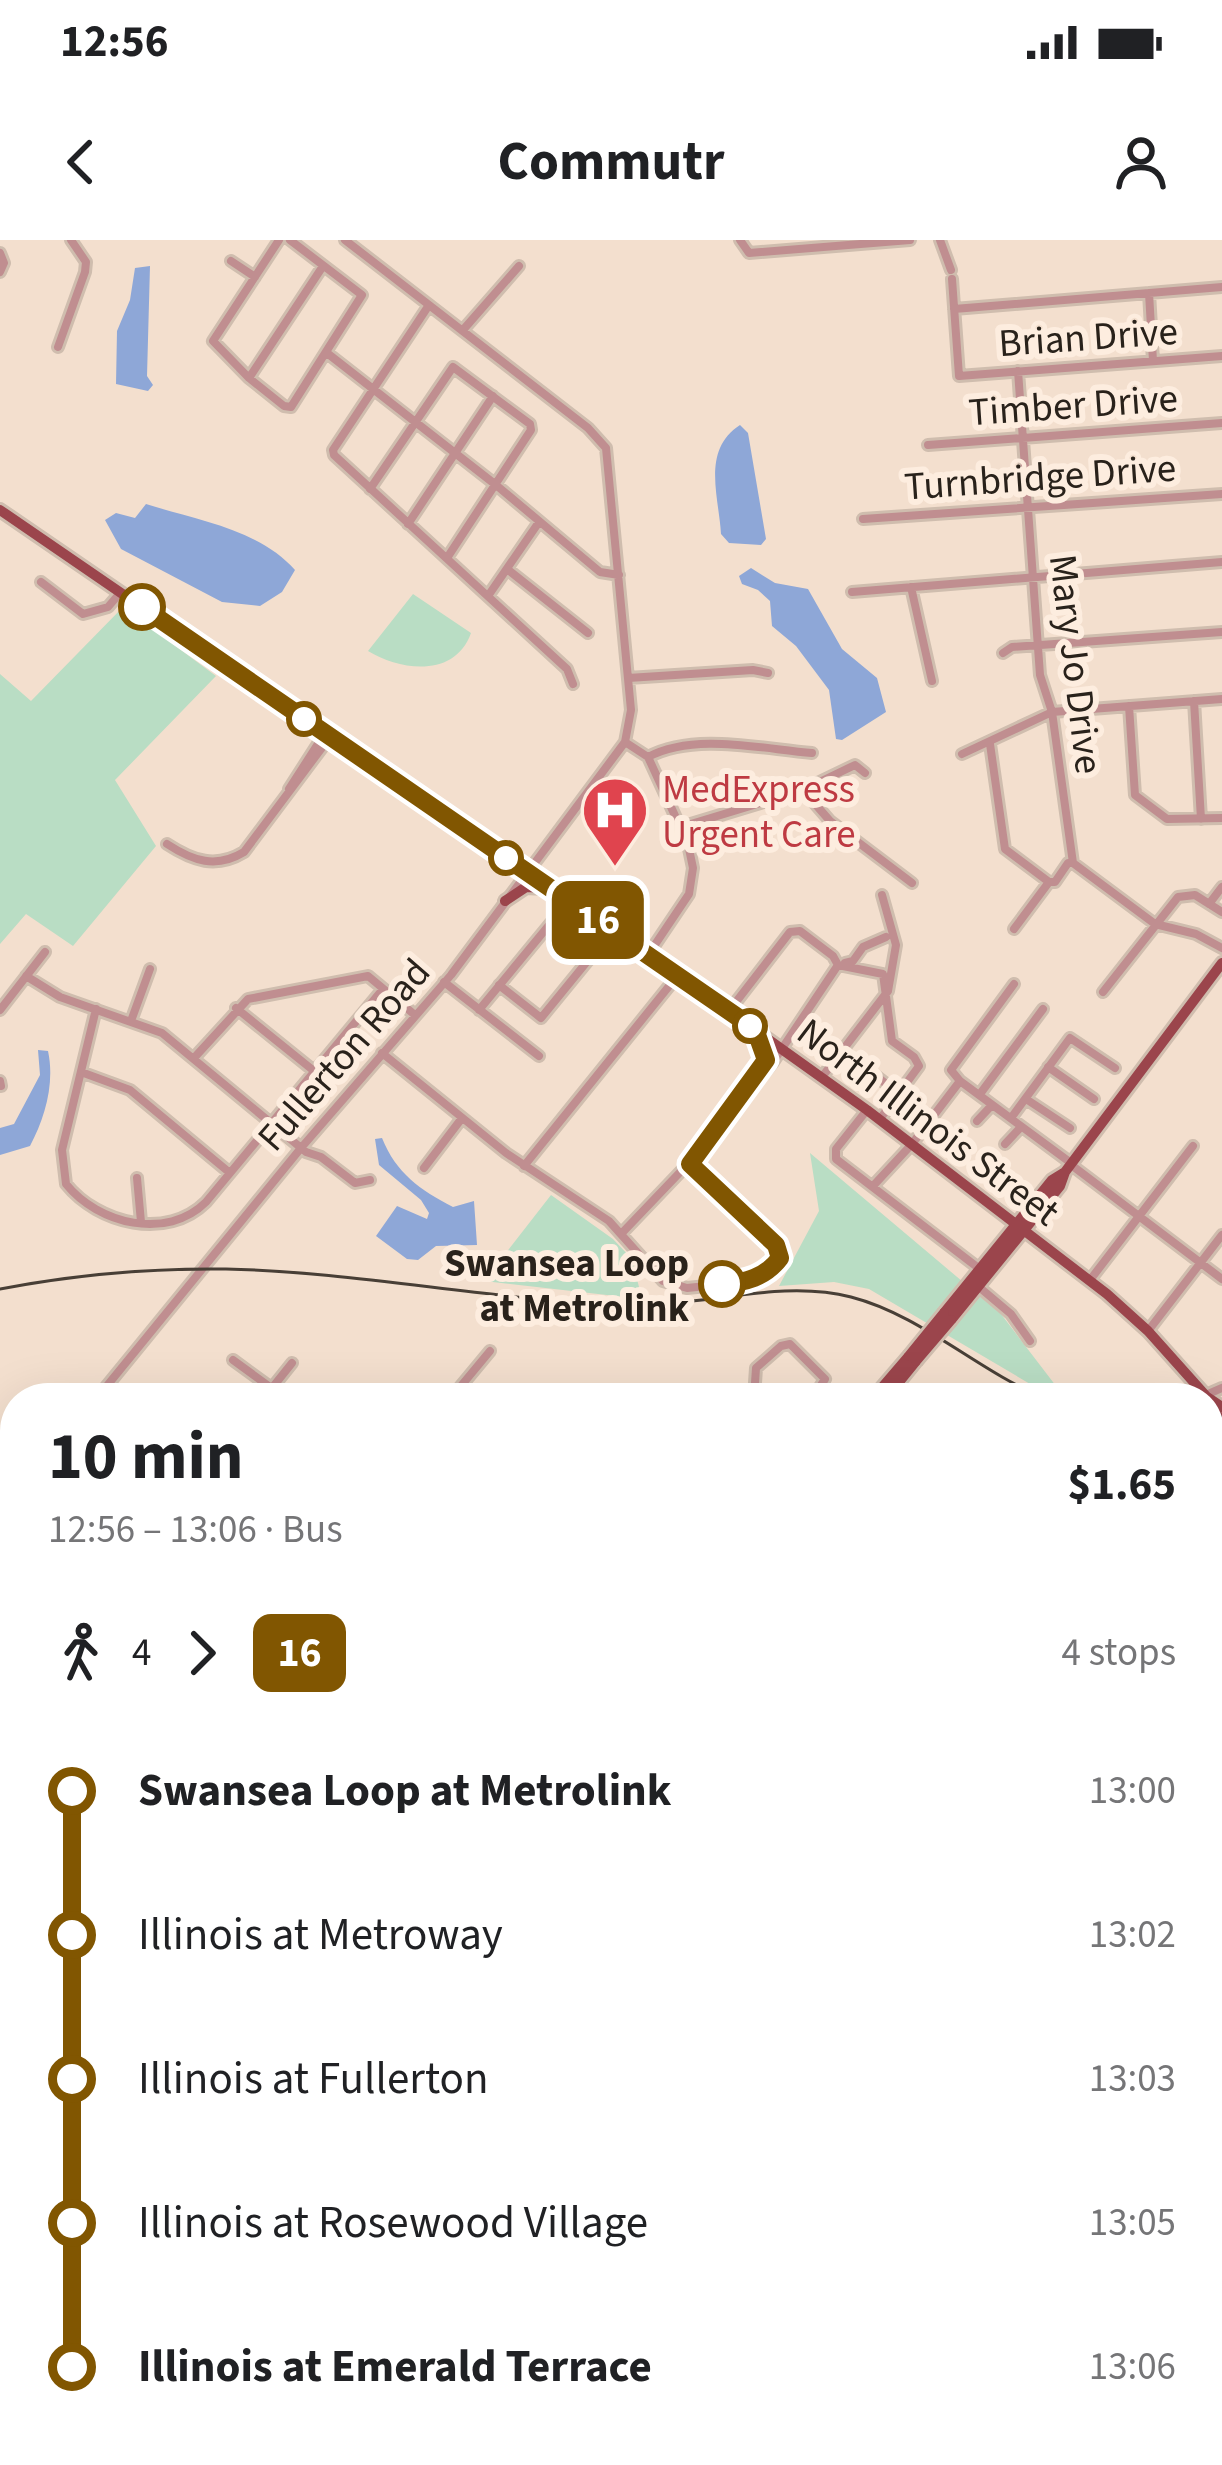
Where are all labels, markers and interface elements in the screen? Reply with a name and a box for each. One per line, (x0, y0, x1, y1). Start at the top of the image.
text: 12:56 (60, 10, 169, 74)
text: Commutr (498, 124, 724, 201)
icon: back (48, 129, 114, 195)
icon: person (1108, 129, 1174, 195)
street label: Brian Drive (997, 304, 1180, 372)
street label: Timber Drive (967, 371, 1180, 441)
street label: Turnbridge Drive (902, 441, 1178, 515)
street label: Mary Jo Drive (1034, 551, 1116, 777)
unlabelled marker (120, 585, 164, 629)
unlabelled marker (288, 703, 320, 735)
place label: MedExpress Urgent Care (662, 762, 856, 863)
hospital icon: MedExpress Urgent Care (580, 775, 650, 869)
unlabelled marker (490, 842, 522, 874)
line badge: 16 (544, 881, 652, 959)
text: 16 (576, 890, 620, 950)
street label: Fullerton Road (245, 947, 444, 1164)
street label: North Illinois Street (785, 1005, 1071, 1240)
unlabelled marker (734, 1010, 766, 1042)
place label: Swansea Loop at Metrolink (444, 1236, 690, 1337)
marker: Swansea Loop at Metrolink (700, 1262, 744, 1306)
text: 10 min (48, 1410, 243, 1504)
text: $1.65 (1067, 1453, 1176, 1517)
text: 12:56 – 13:06 · Bus (48, 1502, 343, 1558)
icon: walk (48, 1620, 114, 1686)
icon: forward (169, 1620, 235, 1686)
text: 16 (277, 1623, 322, 1683)
text: 4 (132, 1625, 151, 1681)
text: 4 stops (1062, 1625, 1176, 1681)
text: Swansea Loop at Metrolink (138, 1759, 671, 1823)
text: 13:00 (1089, 1763, 1176, 1819)
text: Illinois at Metroway (138, 1903, 503, 1967)
text: 13:02 (1089, 1907, 1176, 1963)
text: Illinois at Fullerton (138, 2047, 489, 2111)
text: 13:03 (1089, 2051, 1176, 2107)
text: Illinois at Rosewood Village (138, 2191, 648, 2255)
text: 13:05 (1089, 2195, 1176, 2251)
text: Illinois at Emerald Terrace (138, 2335, 652, 2399)
text: 13:06 (1089, 2339, 1176, 2395)

